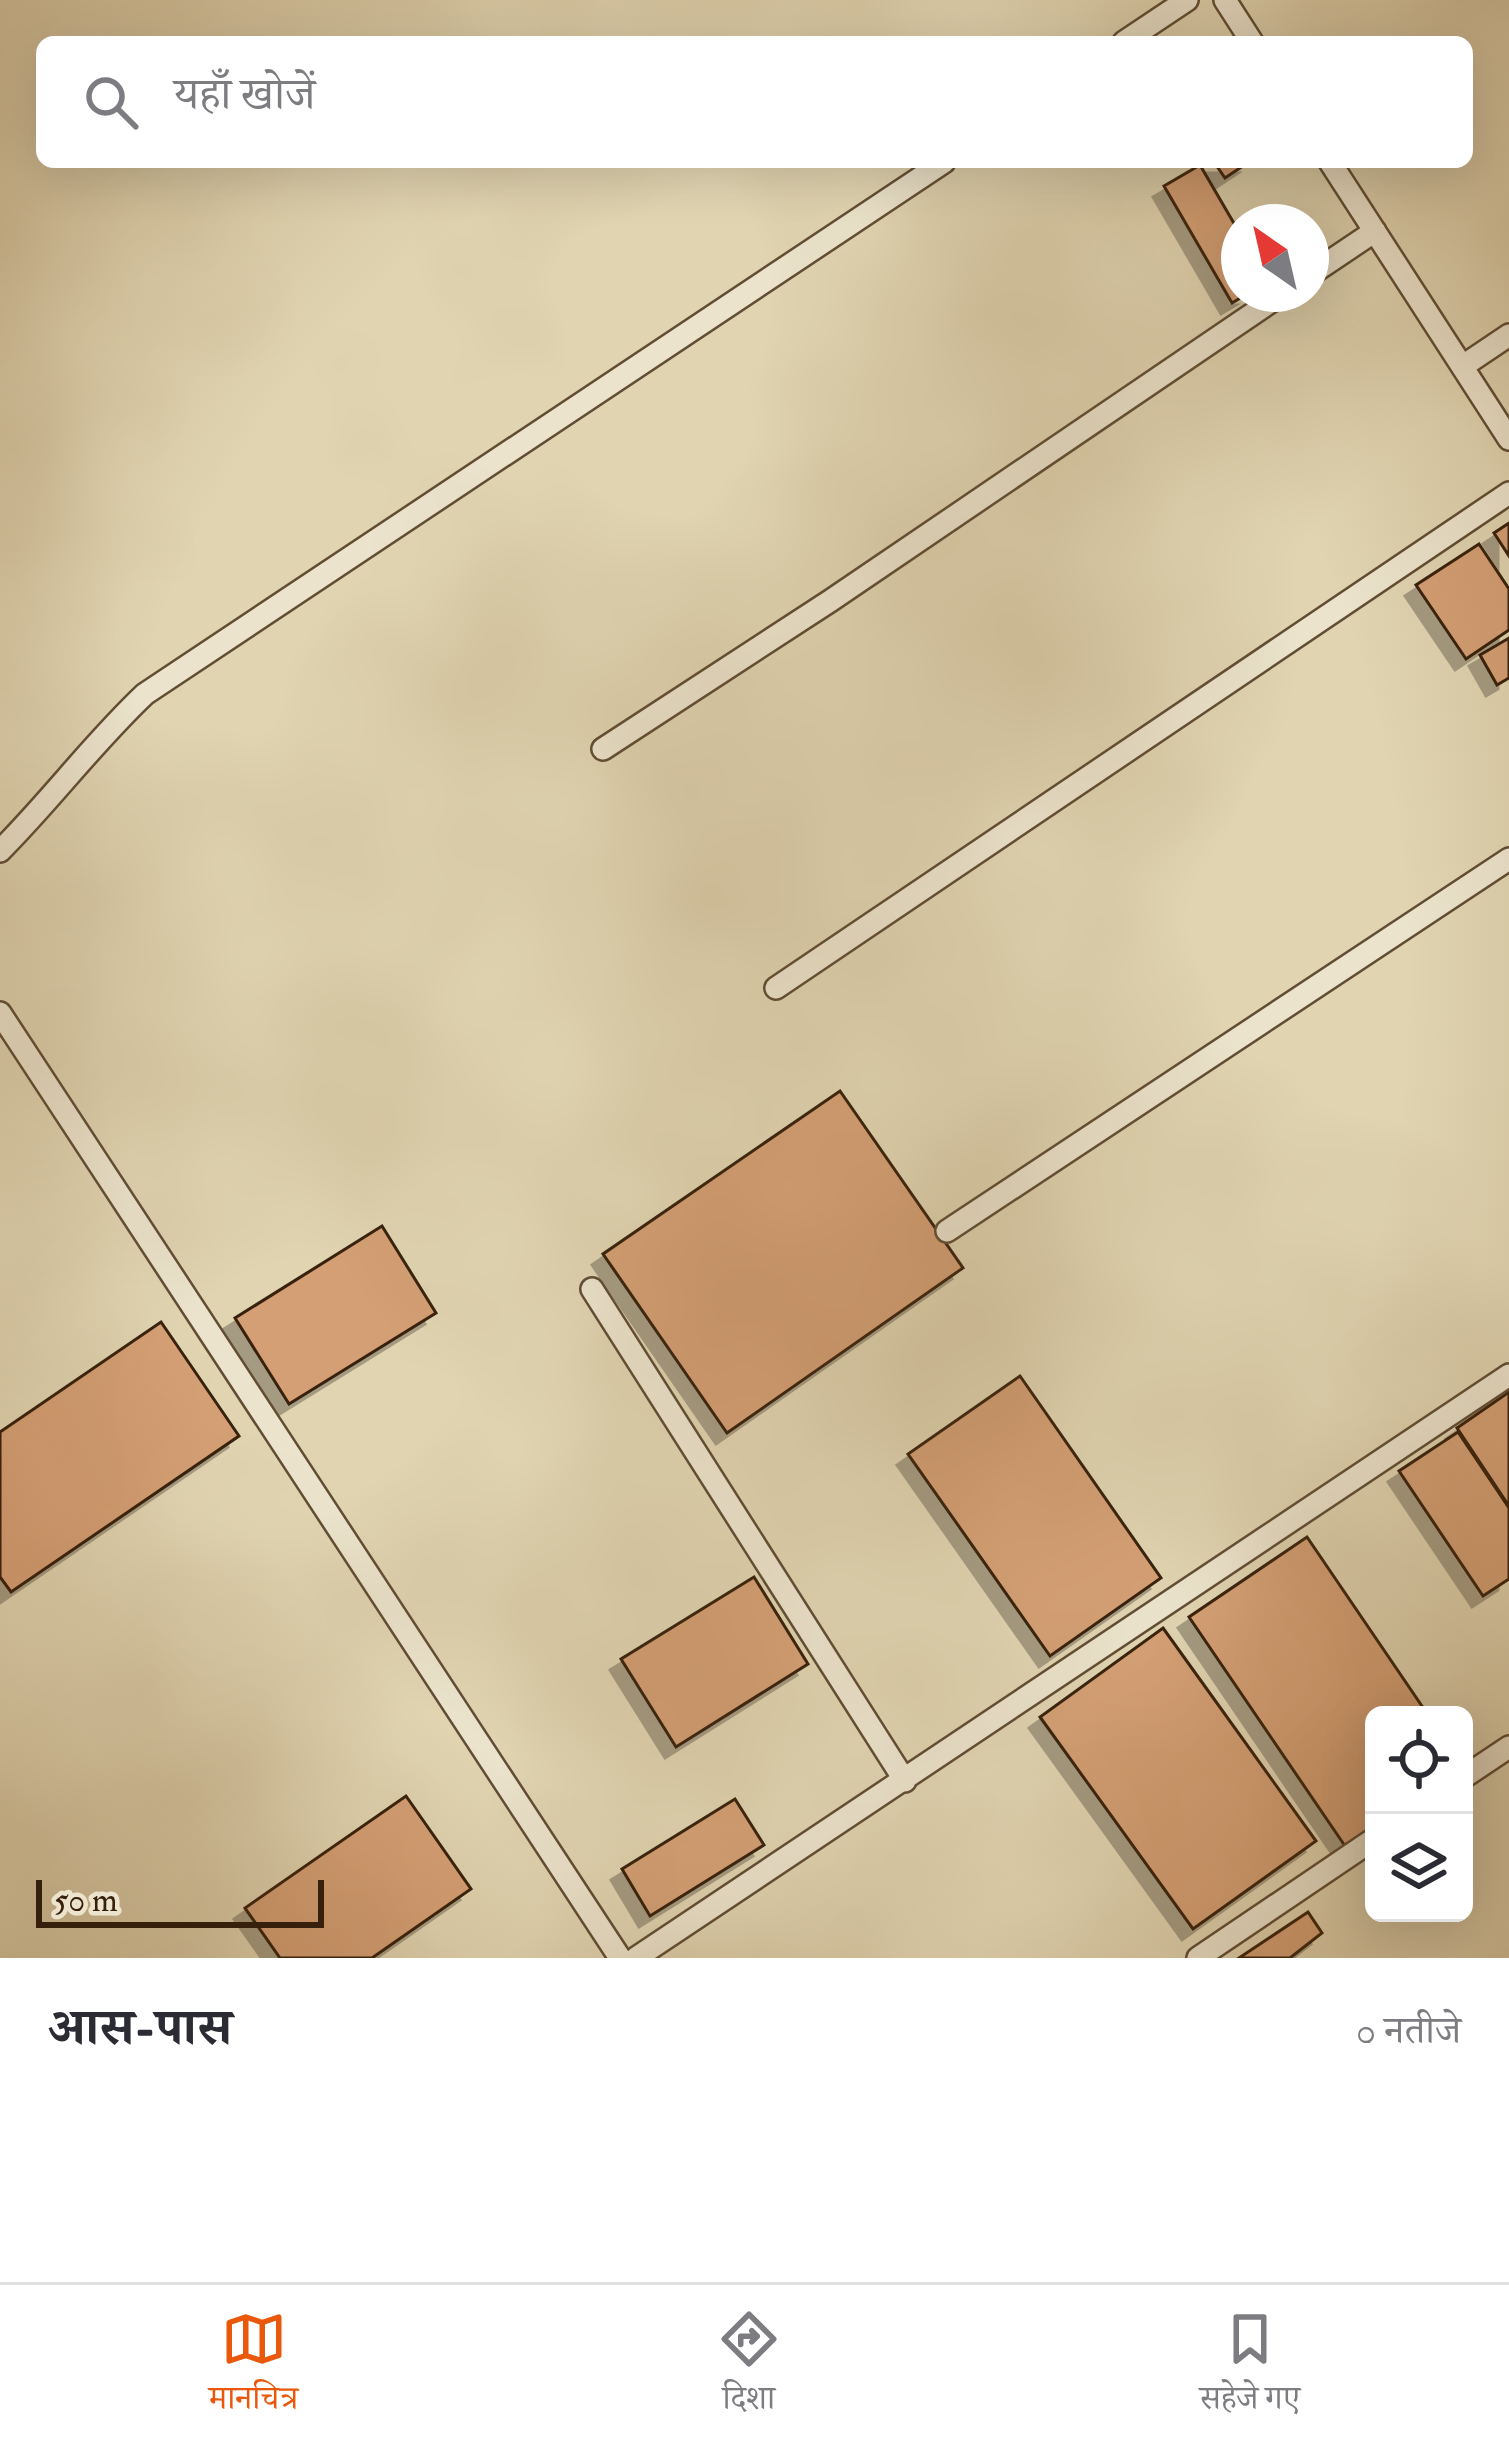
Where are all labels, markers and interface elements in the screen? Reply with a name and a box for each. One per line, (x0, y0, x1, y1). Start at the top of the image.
search box (36, 36, 1473, 168)
text: यहाँ खोजें (174, 67, 315, 123)
icon: search (78, 69, 144, 135)
north arrow (1221, 204, 1329, 312)
map controls (1365, 1706, 1473, 1922)
button: locate (1365, 1706, 1473, 1814)
button: layers (1365, 1814, 1473, 1922)
scale bar (36, 1874, 324, 1927)
text: 50 m (54, 1880, 118, 1921)
text: आस-पास (48, 1996, 232, 2060)
text: 0 नतीजे (1356, 2006, 1461, 2055)
tab: मानचित्र (209, 2306, 298, 2430)
tab: दिशा (716, 2306, 782, 2430)
tab: सहेजे गए (1199, 2306, 1300, 2430)

